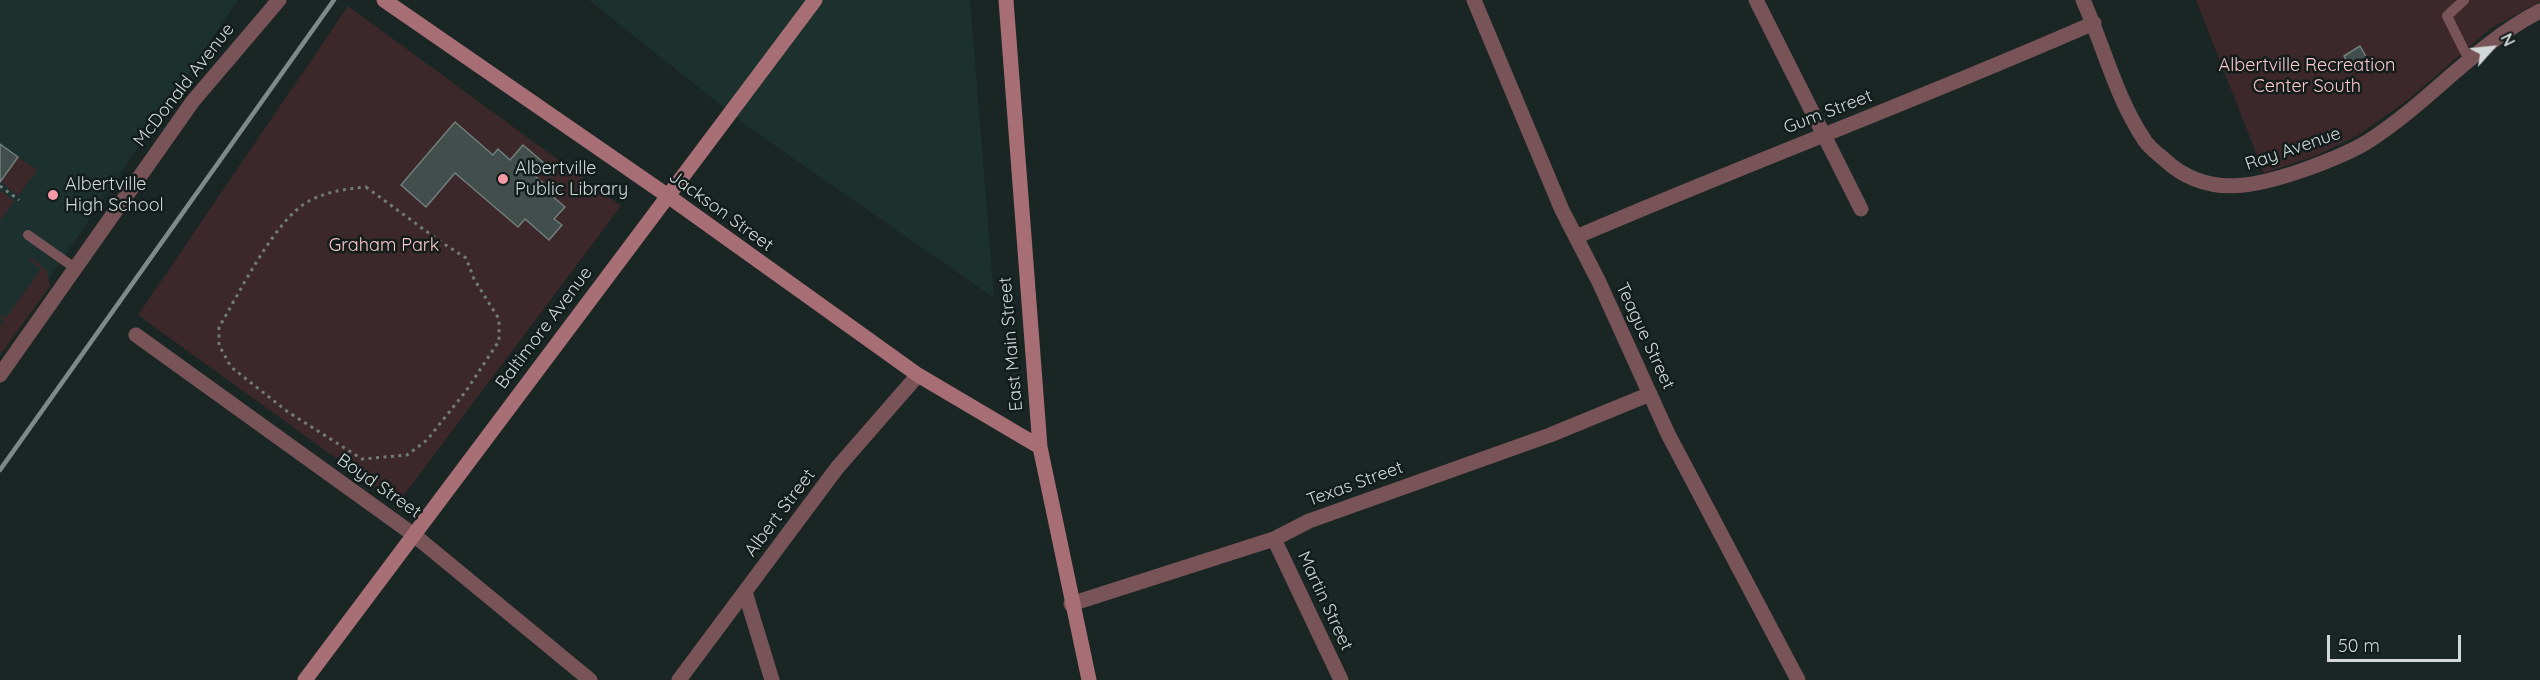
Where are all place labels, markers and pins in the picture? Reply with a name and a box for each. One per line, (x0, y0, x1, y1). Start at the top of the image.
place label: Albertville Public Library (515, 158, 628, 201)
marker: Albertville Public Library (496, 172, 510, 186)
place label: Albertville High School (65, 174, 164, 216)
marker: Albertville High School (46, 188, 60, 202)

